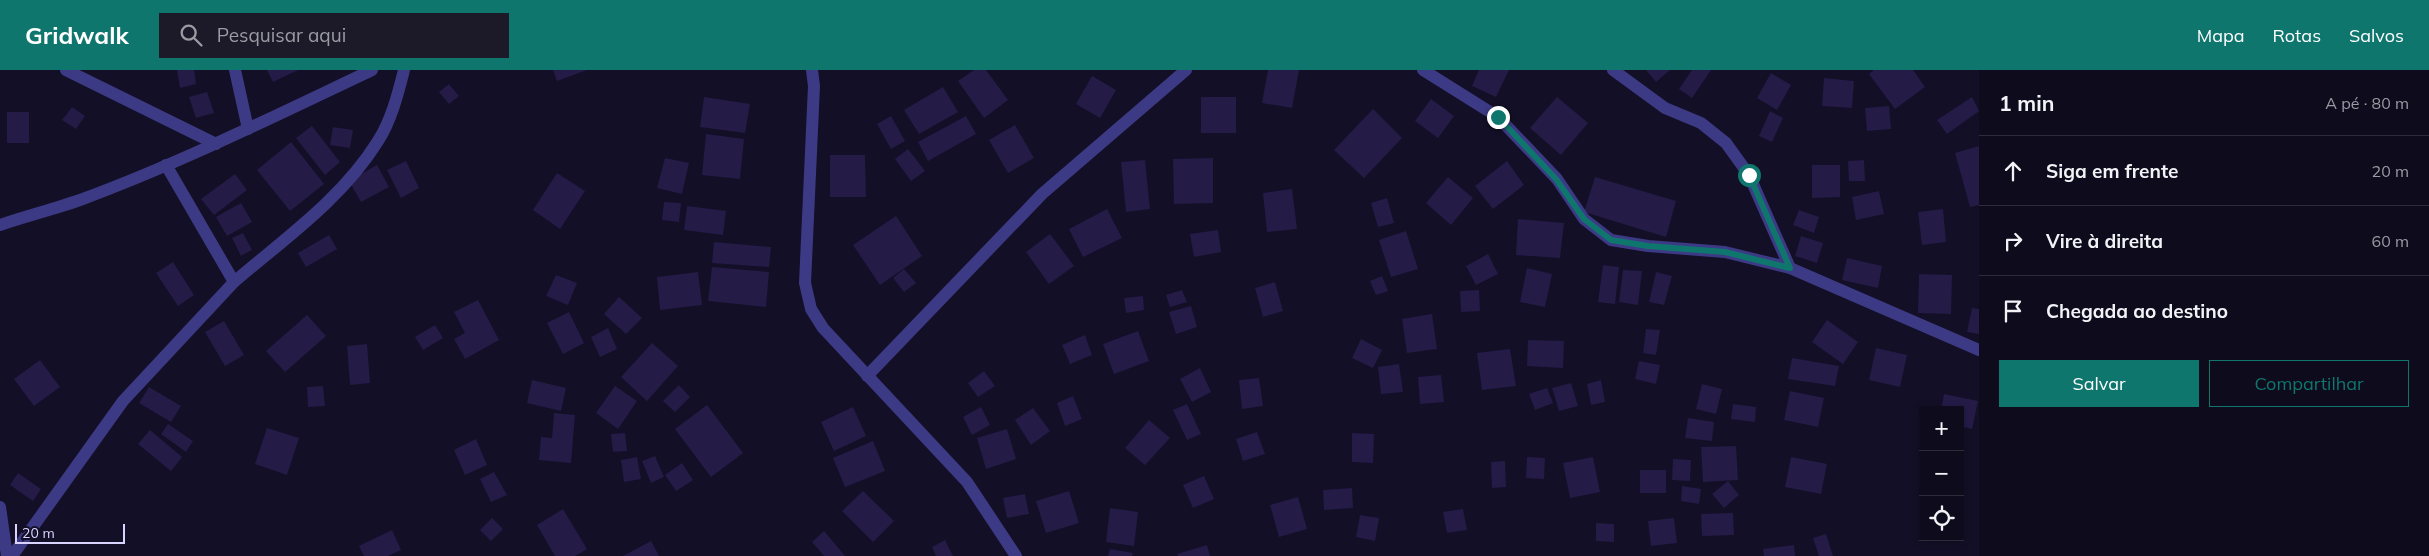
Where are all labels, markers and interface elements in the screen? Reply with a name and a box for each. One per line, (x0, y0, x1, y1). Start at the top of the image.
search box (159, 13, 509, 58)
text: Gridwalk (25, 20, 129, 50)
icon: search (177, 21, 205, 49)
text: Pesquisar aqui (217, 23, 346, 47)
text: Mapa (2197, 24, 2245, 47)
text: Rotas (2273, 24, 2321, 47)
text: Salvos (2349, 24, 2404, 47)
text: 1 min (1999, 90, 2054, 116)
text: A pé · 80 m (2325, 93, 2409, 113)
route end (1487, 106, 1510, 129)
icon: ahead (1999, 157, 2027, 185)
text: Siga em frente (2046, 159, 2178, 183)
text: 20 m (2372, 161, 2409, 181)
route start (1738, 164, 1761, 187)
icon: right (1999, 227, 2027, 255)
text: Vire à direita (2046, 229, 2163, 253)
text: 60 m (2372, 231, 2409, 251)
icon: arrive (1999, 297, 2027, 325)
text: Chegada ao destino (2046, 299, 2228, 323)
button: Salvar (1999, 360, 2199, 407)
button: Compartilhar (2209, 360, 2409, 407)
map controls (1919, 406, 1964, 541)
button: + (1919, 406, 1964, 451)
button: − (1919, 451, 1964, 496)
button: locate (1919, 496, 1964, 541)
scale bar (15, 521, 125, 544)
text: 20 m (22, 524, 55, 542)

